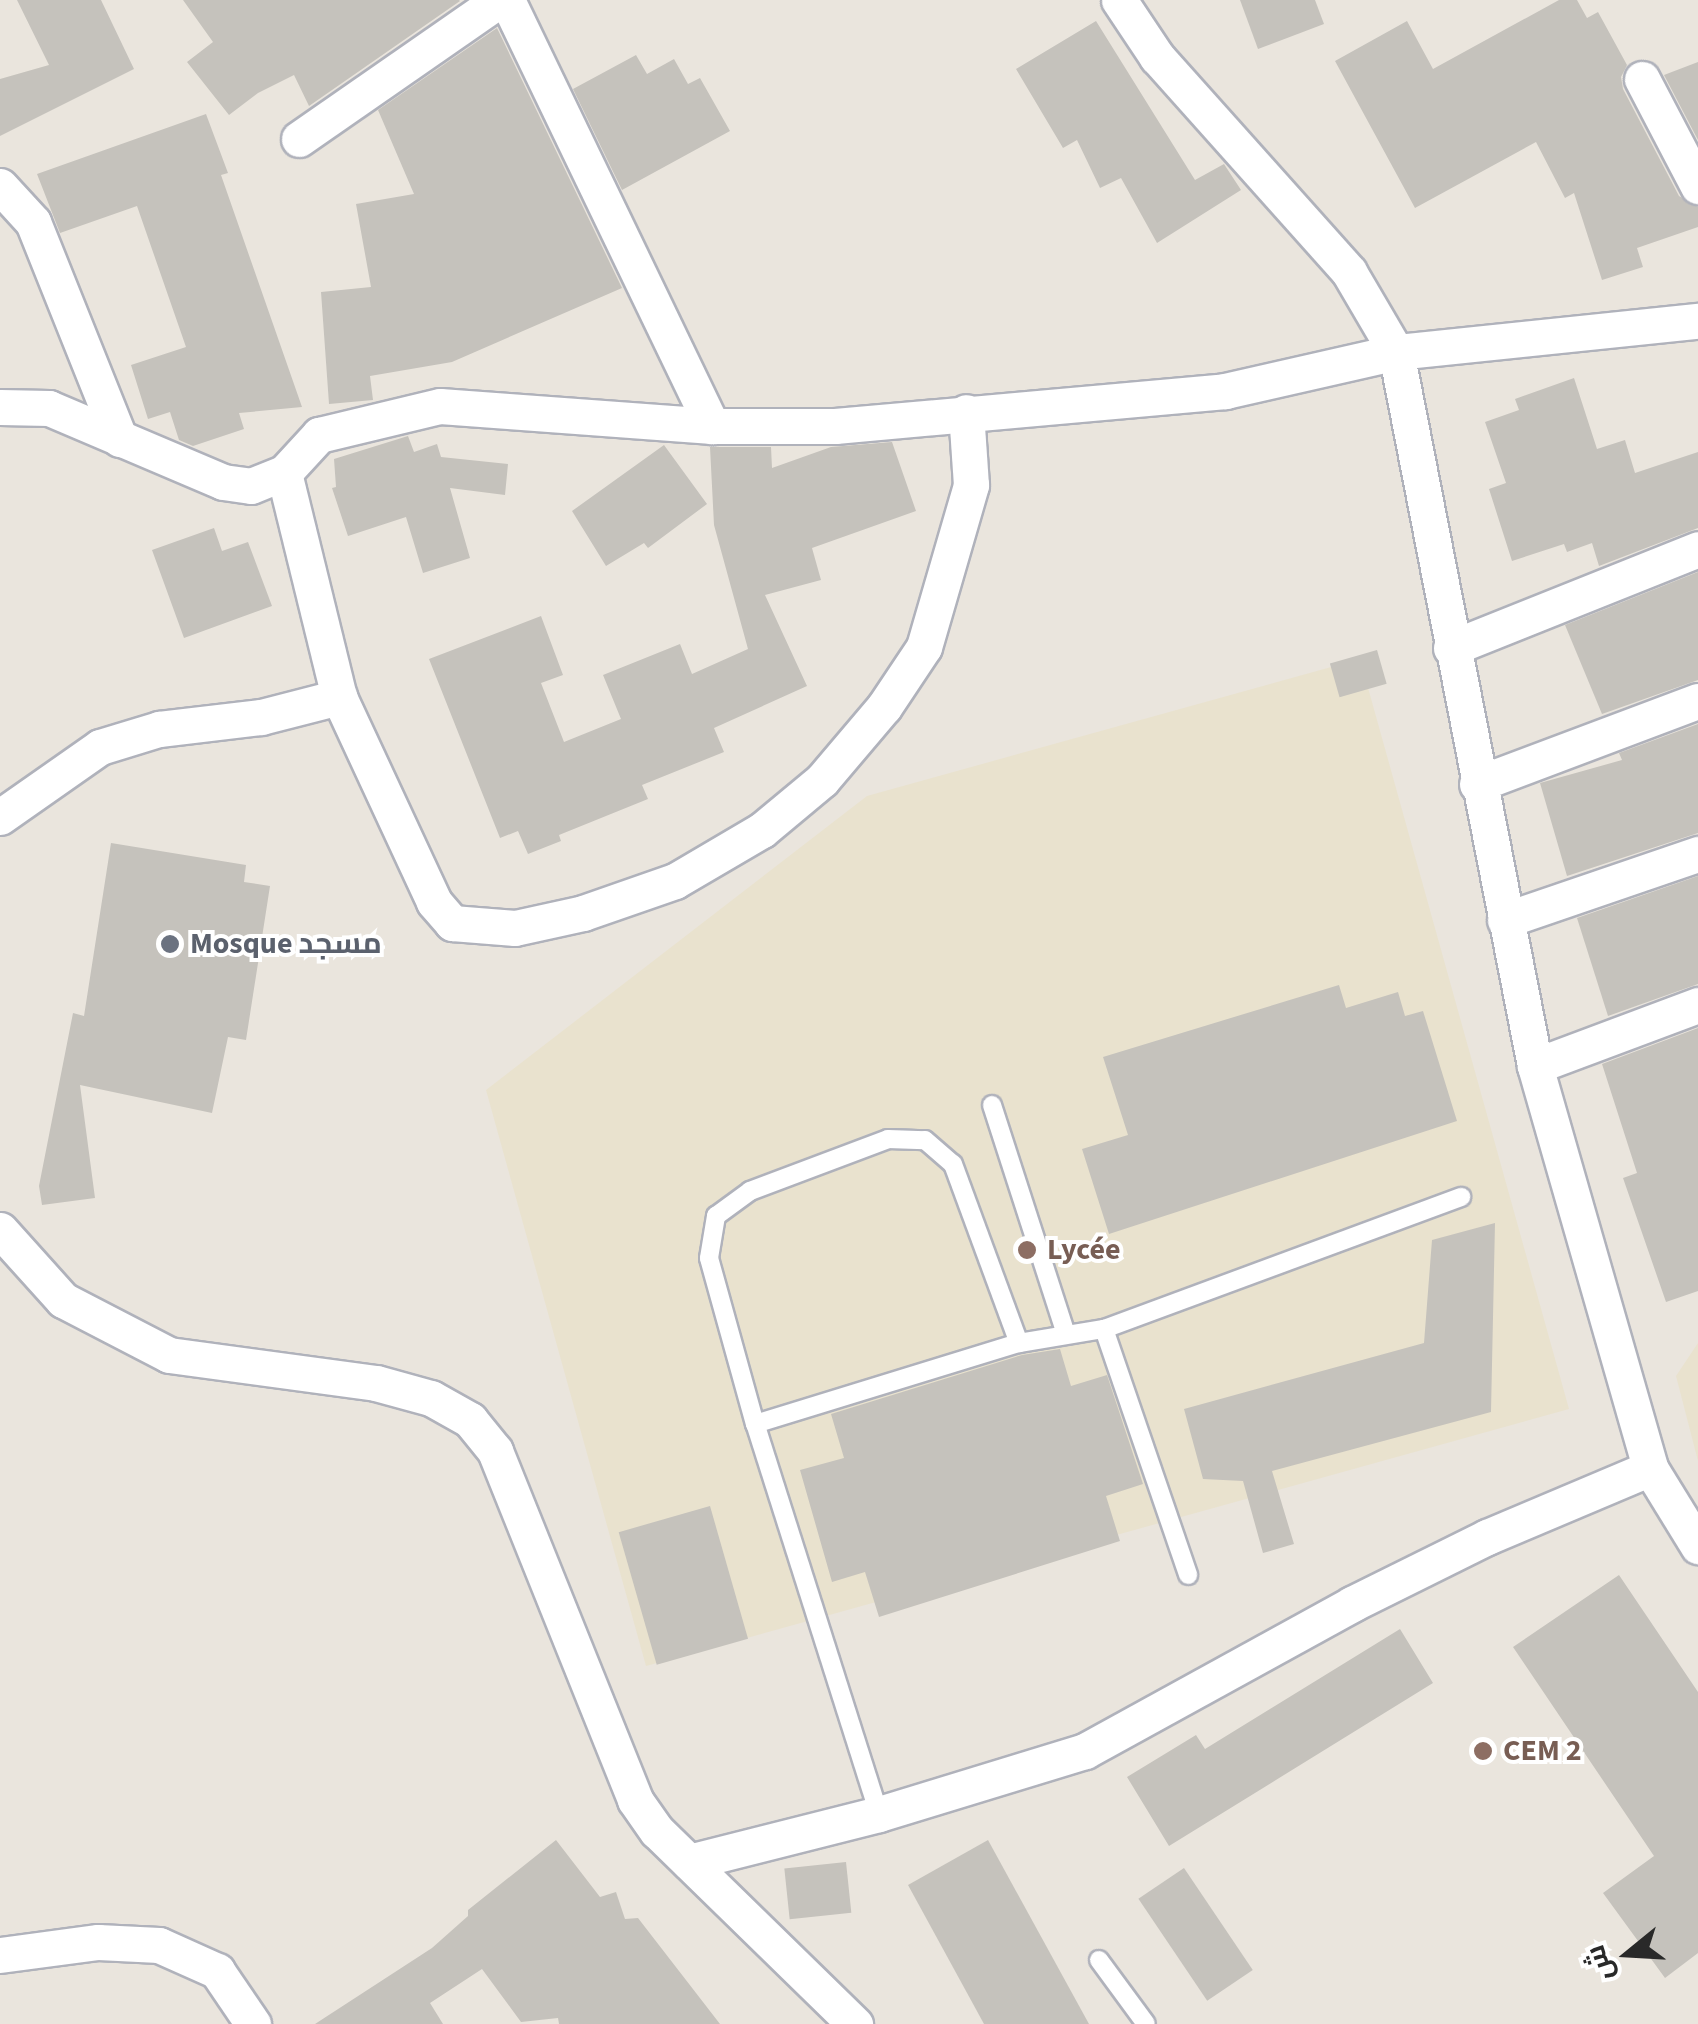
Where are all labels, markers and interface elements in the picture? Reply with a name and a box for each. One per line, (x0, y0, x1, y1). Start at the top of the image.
place label: Mosque مسجد (190, 926, 382, 962)
marker: Mosque مسجد (159, 933, 181, 955)
place label: Lycée (1047, 1232, 1121, 1268)
marker: Lycée (1016, 1239, 1038, 1261)
place label: CEM 2 (1503, 1733, 1582, 1769)
marker: CEM 2 (1472, 1740, 1494, 1762)
north arrow (1578, 1904, 1678, 2004)
text: ش (1575, 1940, 1624, 1987)

